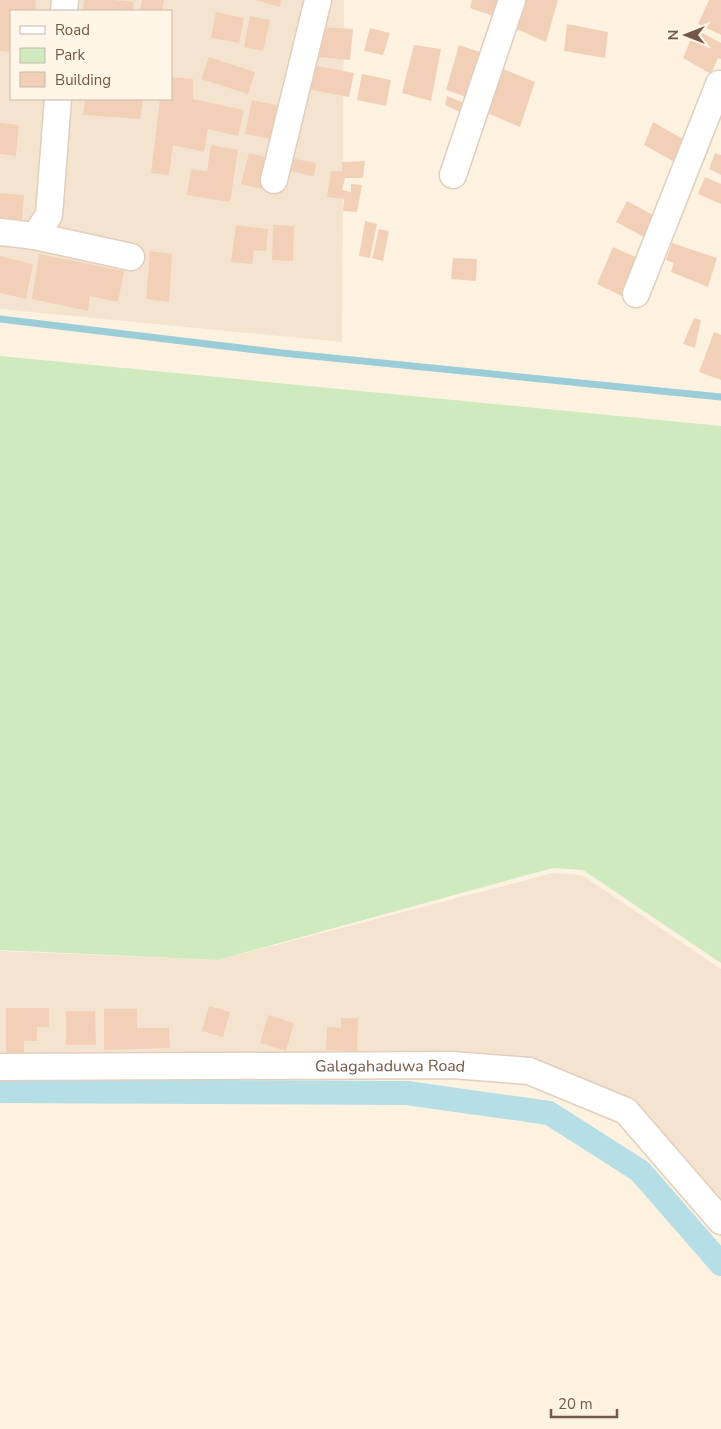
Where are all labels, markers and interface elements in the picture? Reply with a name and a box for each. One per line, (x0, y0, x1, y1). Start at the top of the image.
legend (10, 10, 172, 100)
north arrow (661, 10, 711, 60)
text: Road (55, 20, 90, 40)
text: N (664, 30, 683, 40)
text: Park (55, 45, 85, 65)
text: Building (55, 70, 111, 90)
street label: Galagahaduwa Road (315, 1055, 466, 1078)
scale bar (551, 1386, 617, 1418)
text: 20 m (558, 1394, 593, 1414)

